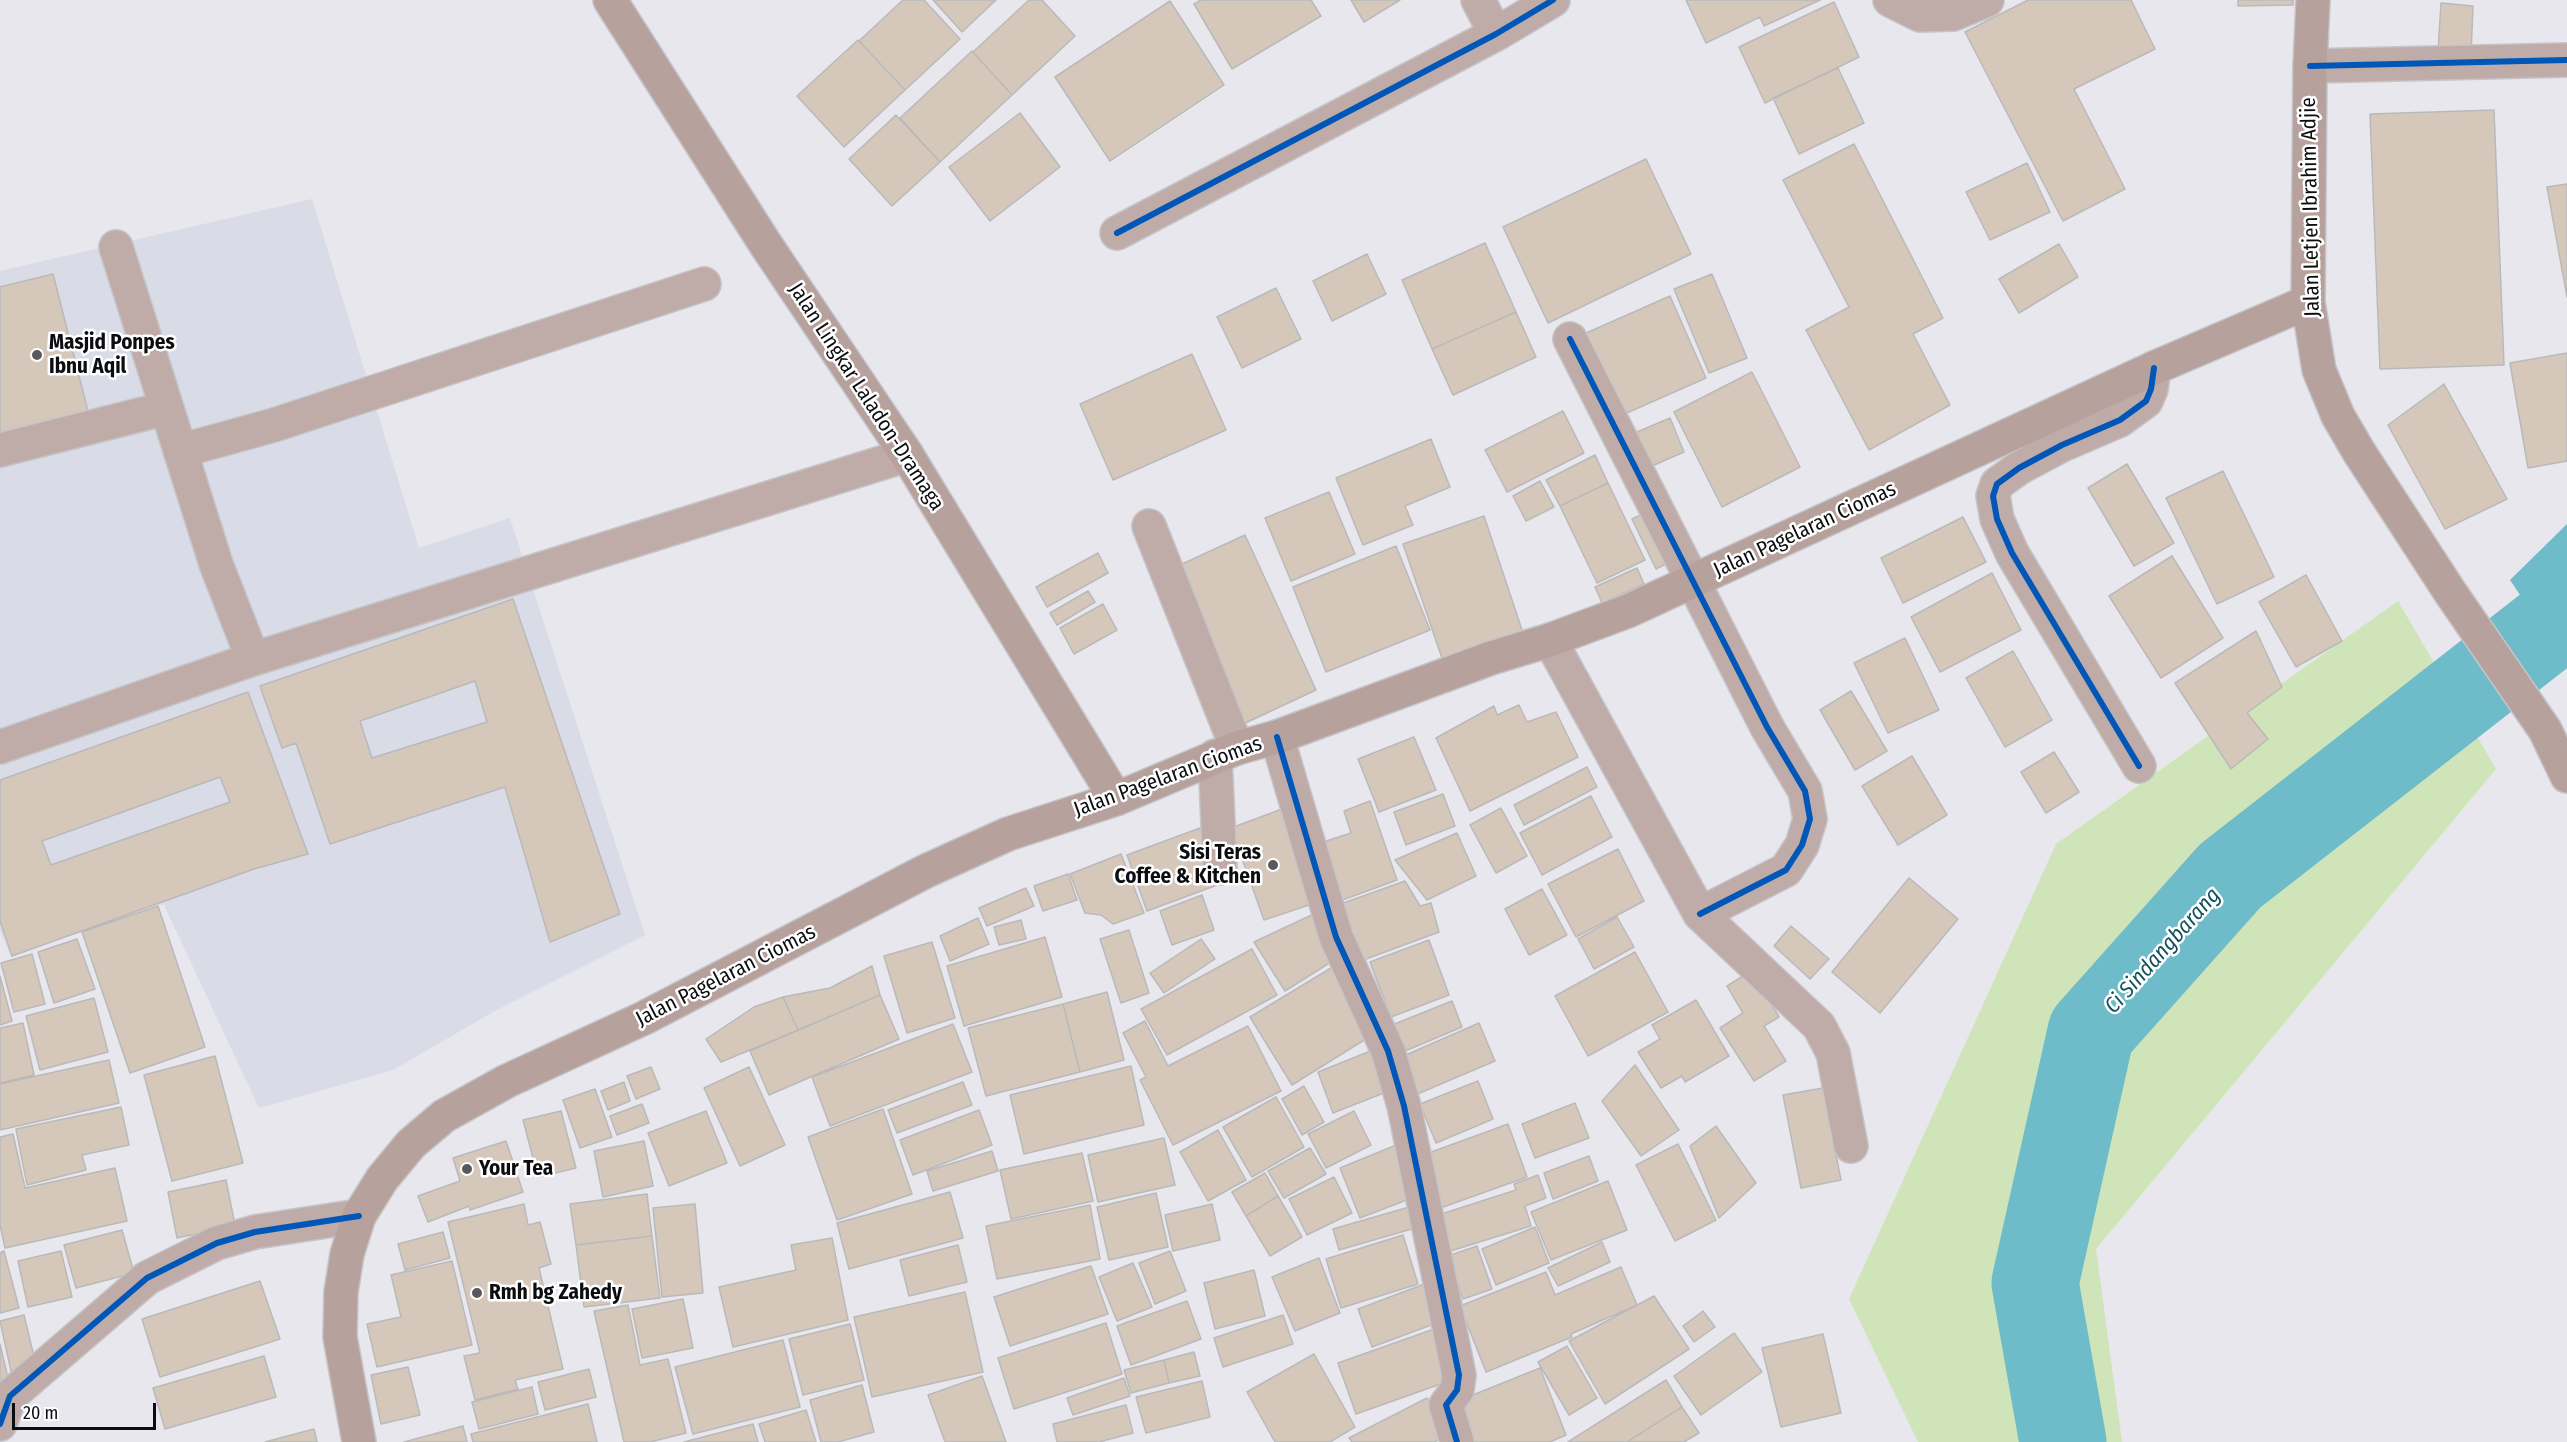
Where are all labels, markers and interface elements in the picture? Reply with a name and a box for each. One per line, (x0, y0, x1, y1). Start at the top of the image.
street label: Jalan Letjen Ibrahim Adjie (2296, 97, 2326, 317)
street label: Jalan Lingkar Laladon-Dramaga (783, 278, 949, 516)
place label: Masjid Ponpes Ibnu Aqil (49, 330, 175, 380)
marker: Masjid Ponpes Ibnu Aqil (30, 348, 44, 362)
street label: Jalan Pagelaran Ciomas (1710, 477, 1900, 583)
street label: Jalan Pagelaran Ciomas (1070, 731, 1266, 823)
place label: Sisi Teras Coffee & Kitchen (1115, 840, 1261, 890)
marker: Sisi Teras Coffee & Kitchen (1266, 858, 1280, 872)
water label: Ci Sindangbarang (2100, 883, 2226, 1019)
street label: Jalan Pagelaran Ciomas (632, 920, 820, 1032)
place label: Your Tea (479, 1156, 553, 1182)
marker: Your Tea (460, 1162, 474, 1176)
place label: Rmh bg Zahedy (489, 1280, 622, 1306)
marker: Rmh bg Zahedy (470, 1286, 484, 1300)
scale bar (15, 1391, 159, 1429)
text: 20 m (23, 1402, 58, 1424)

